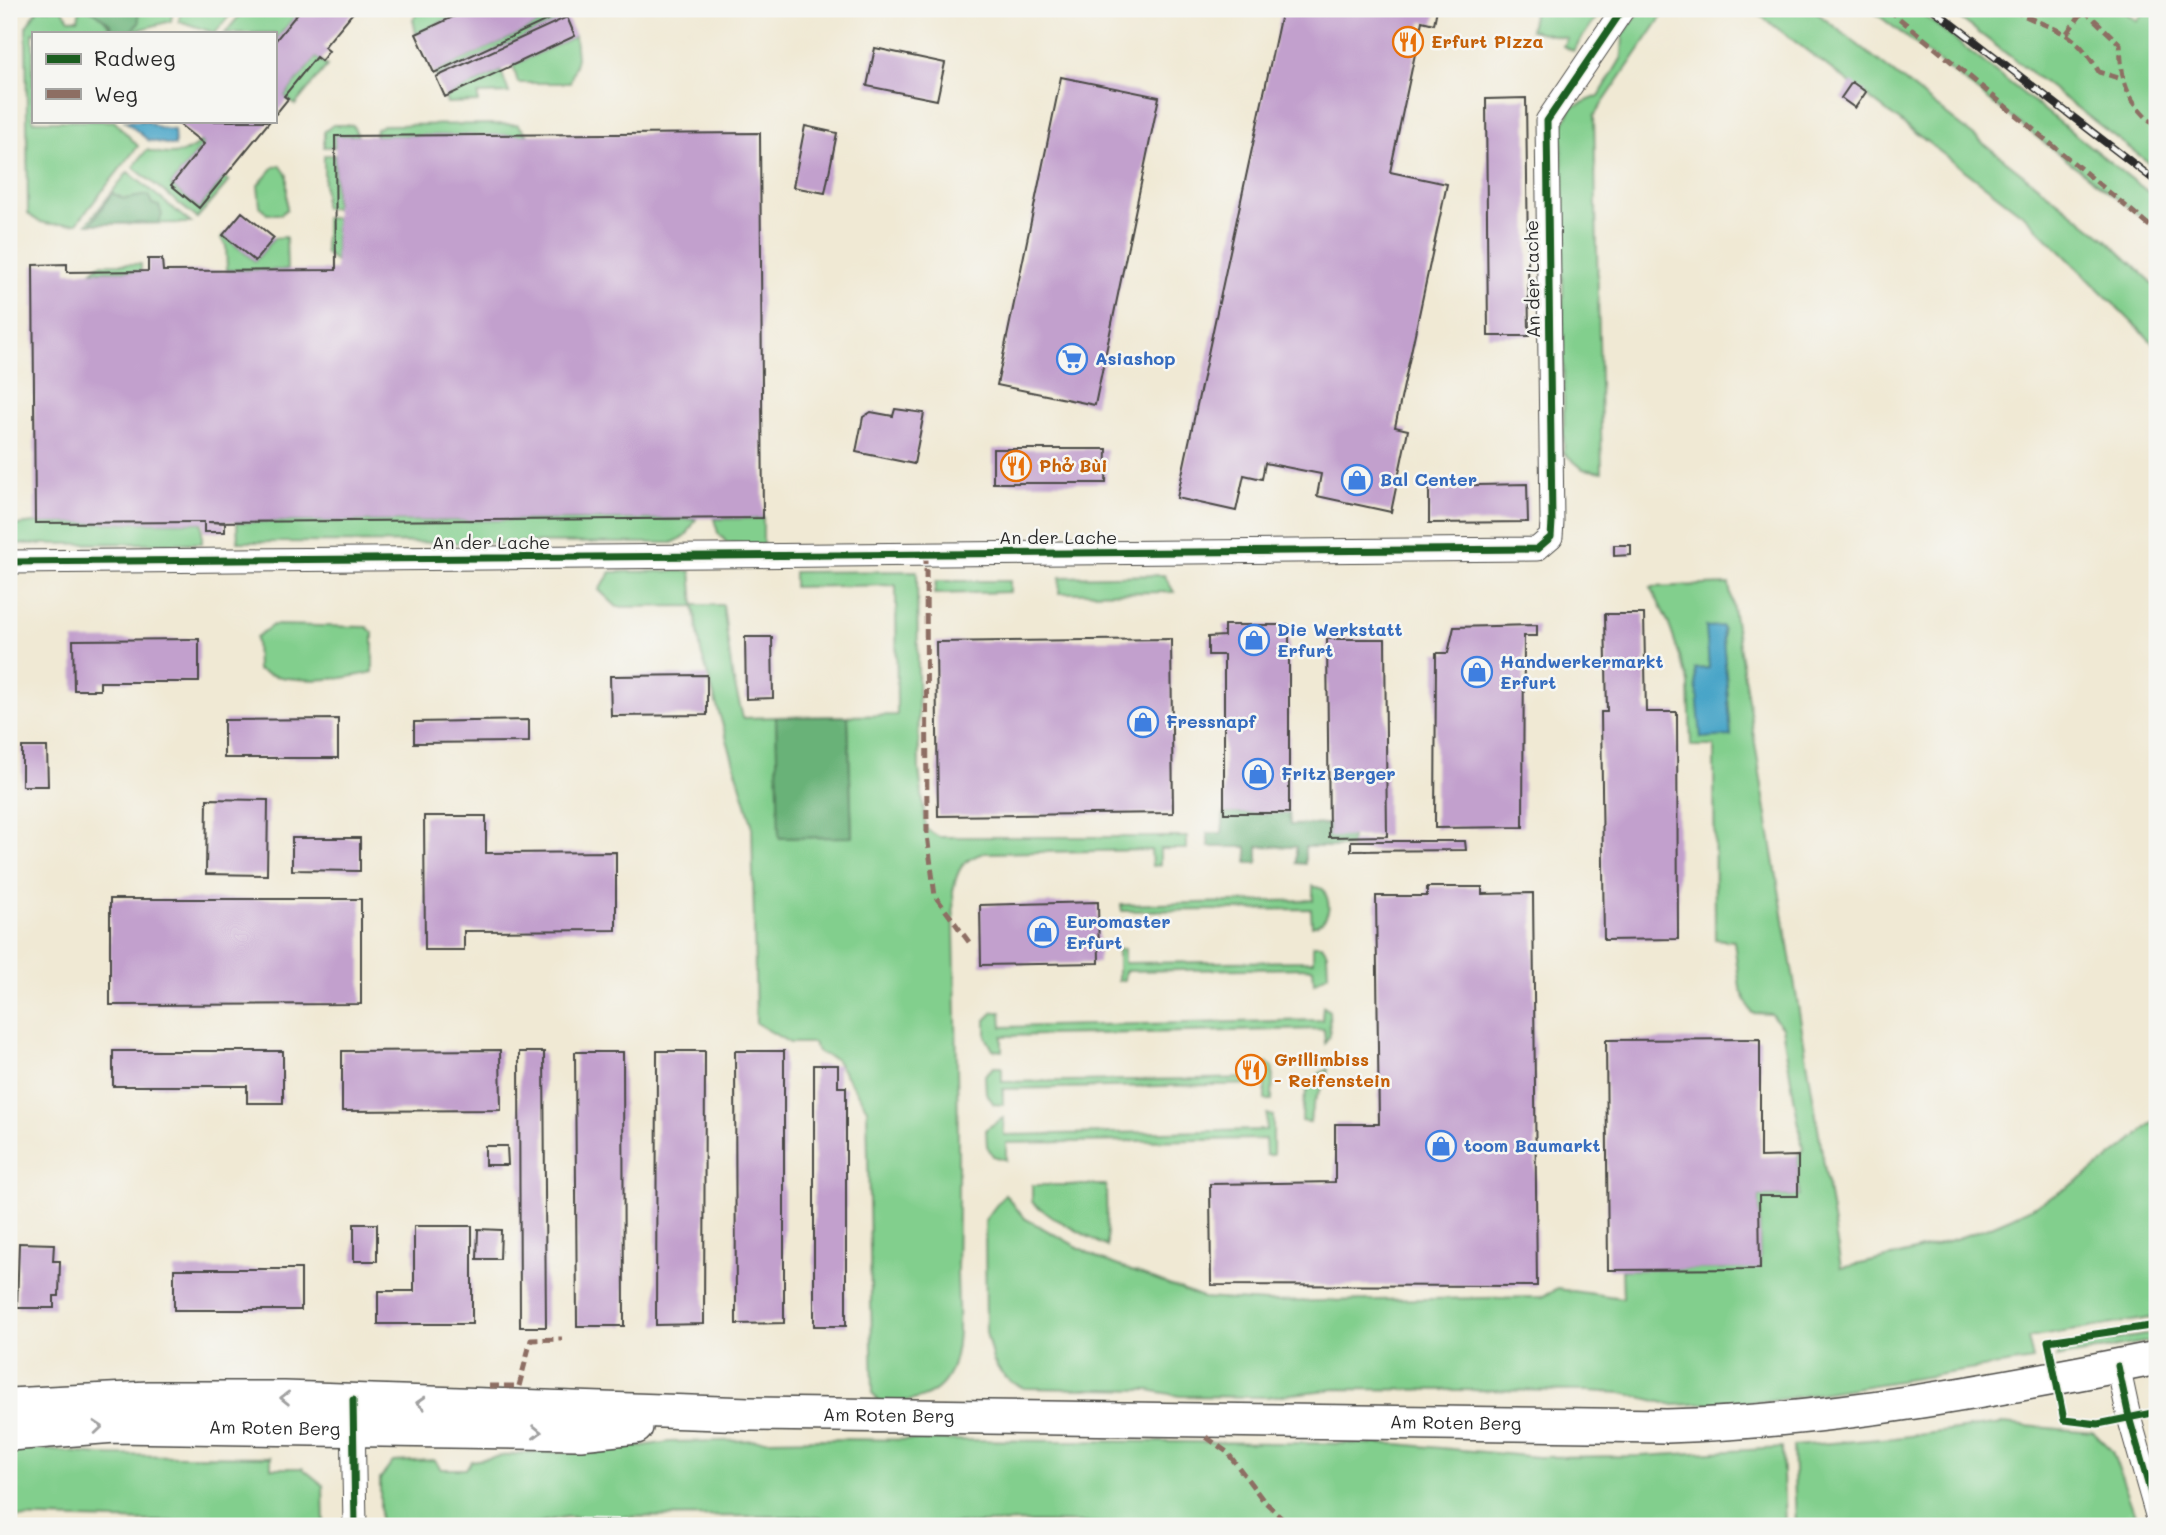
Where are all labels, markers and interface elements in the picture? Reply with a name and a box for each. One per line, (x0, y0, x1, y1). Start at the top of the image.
restaurant icon: Erfurt Pizza (1391, 25, 1425, 59)
place label: Erfurt Pizza (1431, 29, 1544, 53)
legend (32, 32, 276, 122)
text: Radweg (94, 44, 175, 71)
text: Weg (94, 80, 138, 107)
street label: An der Lache (1519, 220, 1545, 338)
supermarket icon: Asiashop (1055, 342, 1089, 376)
place label: Asiashop (1095, 346, 1176, 370)
restaurant icon: Phở Bùi (999, 449, 1033, 483)
place label: Phở Bùi (1039, 453, 1108, 477)
shop icon: Bal Center (1340, 463, 1374, 497)
place label: Bal Center (1380, 467, 1477, 491)
street label: An der Lache (999, 525, 1117, 549)
street label: An der Lache (432, 530, 550, 554)
place label: Die Werkstatt Erfurt (1277, 617, 1402, 662)
shop icon: Die Werkstatt Erfurt (1237, 623, 1271, 657)
place label: Handwerkermarkt Erfurt (1500, 649, 1663, 694)
shop icon: Handwerkermarkt Erfurt (1460, 655, 1494, 689)
shop icon: Fressnapf (1126, 705, 1160, 739)
place label: Fressnapf (1166, 709, 1257, 733)
shop icon: Fritz Berger (1241, 757, 1275, 791)
place label: Fritz Berger (1281, 761, 1396, 785)
place label: Euromaster Erfurt (1066, 909, 1171, 954)
shop icon: Euromaster Erfurt (1026, 915, 1060, 949)
place label: Grillimbiss - Reifenstein (1274, 1047, 1390, 1092)
restaurant icon: Grillimbiss - Reifenstein (1234, 1053, 1268, 1087)
shop icon: toom Baumarkt (1424, 1129, 1458, 1163)
place label: toom Baumarkt (1464, 1133, 1601, 1157)
one-way arrow (279, 1390, 290, 1406)
one-way arrow (415, 1395, 426, 1410)
street label: Am Roten Berg (823, 1402, 954, 1428)
street label: Am Roten Berg (1390, 1409, 1521, 1435)
street label: Am Roten Berg (209, 1414, 341, 1440)
one-way arrow (93, 1420, 104, 1435)
one-way arrow (533, 1424, 543, 1440)

